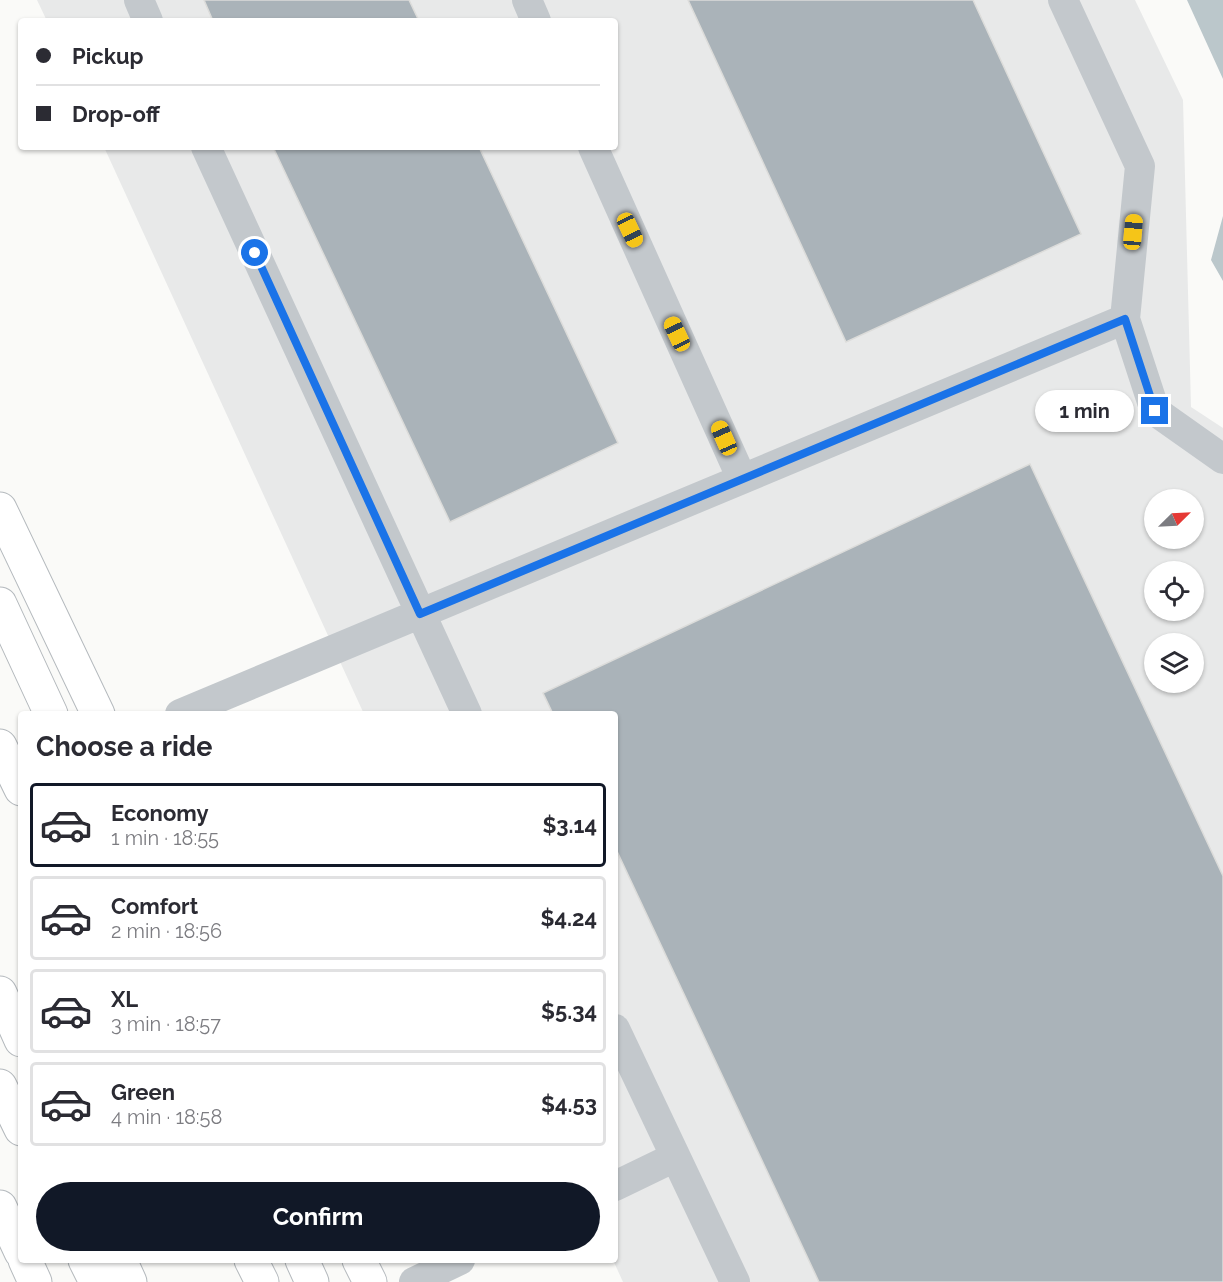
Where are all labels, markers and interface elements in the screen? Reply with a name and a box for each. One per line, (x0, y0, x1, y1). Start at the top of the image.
text: Pickup (72, 43, 144, 69)
text: Drop-off (72, 101, 160, 127)
car (614, 210, 646, 250)
car (1122, 213, 1144, 251)
route start (241, 239, 268, 266)
car (661, 314, 693, 354)
callout: 1 min (1035, 390, 1134, 432)
route end (1141, 397, 1168, 424)
text: 1 min (1059, 399, 1110, 423)
car (708, 418, 740, 458)
north arrow (1144, 489, 1204, 549)
map controls (1144, 489, 1204, 693)
button: locate (1144, 561, 1204, 621)
button: layers (1144, 633, 1204, 693)
text: Choose a ride (36, 731, 212, 762)
icon: car (39, 798, 93, 852)
text: Economy (111, 800, 209, 826)
text: $3.14 (543, 812, 597, 838)
text: 1 min · 18:55 (111, 826, 219, 850)
icon: car (39, 891, 93, 945)
text: Comfort (111, 893, 198, 919)
text: $4.24 (541, 905, 597, 931)
text: 2 min · 18:56 (111, 919, 222, 943)
icon: car (39, 984, 93, 1038)
text: XL (111, 986, 138, 1012)
text: $5.34 (541, 998, 597, 1024)
text: 3 min · 18:57 (111, 1012, 221, 1036)
icon: car (39, 1077, 93, 1131)
text: Green (111, 1079, 175, 1105)
text: $4.53 (541, 1091, 597, 1117)
text: 4 min · 18:58 (111, 1105, 222, 1129)
button: Confirm (36, 1182, 600, 1251)

